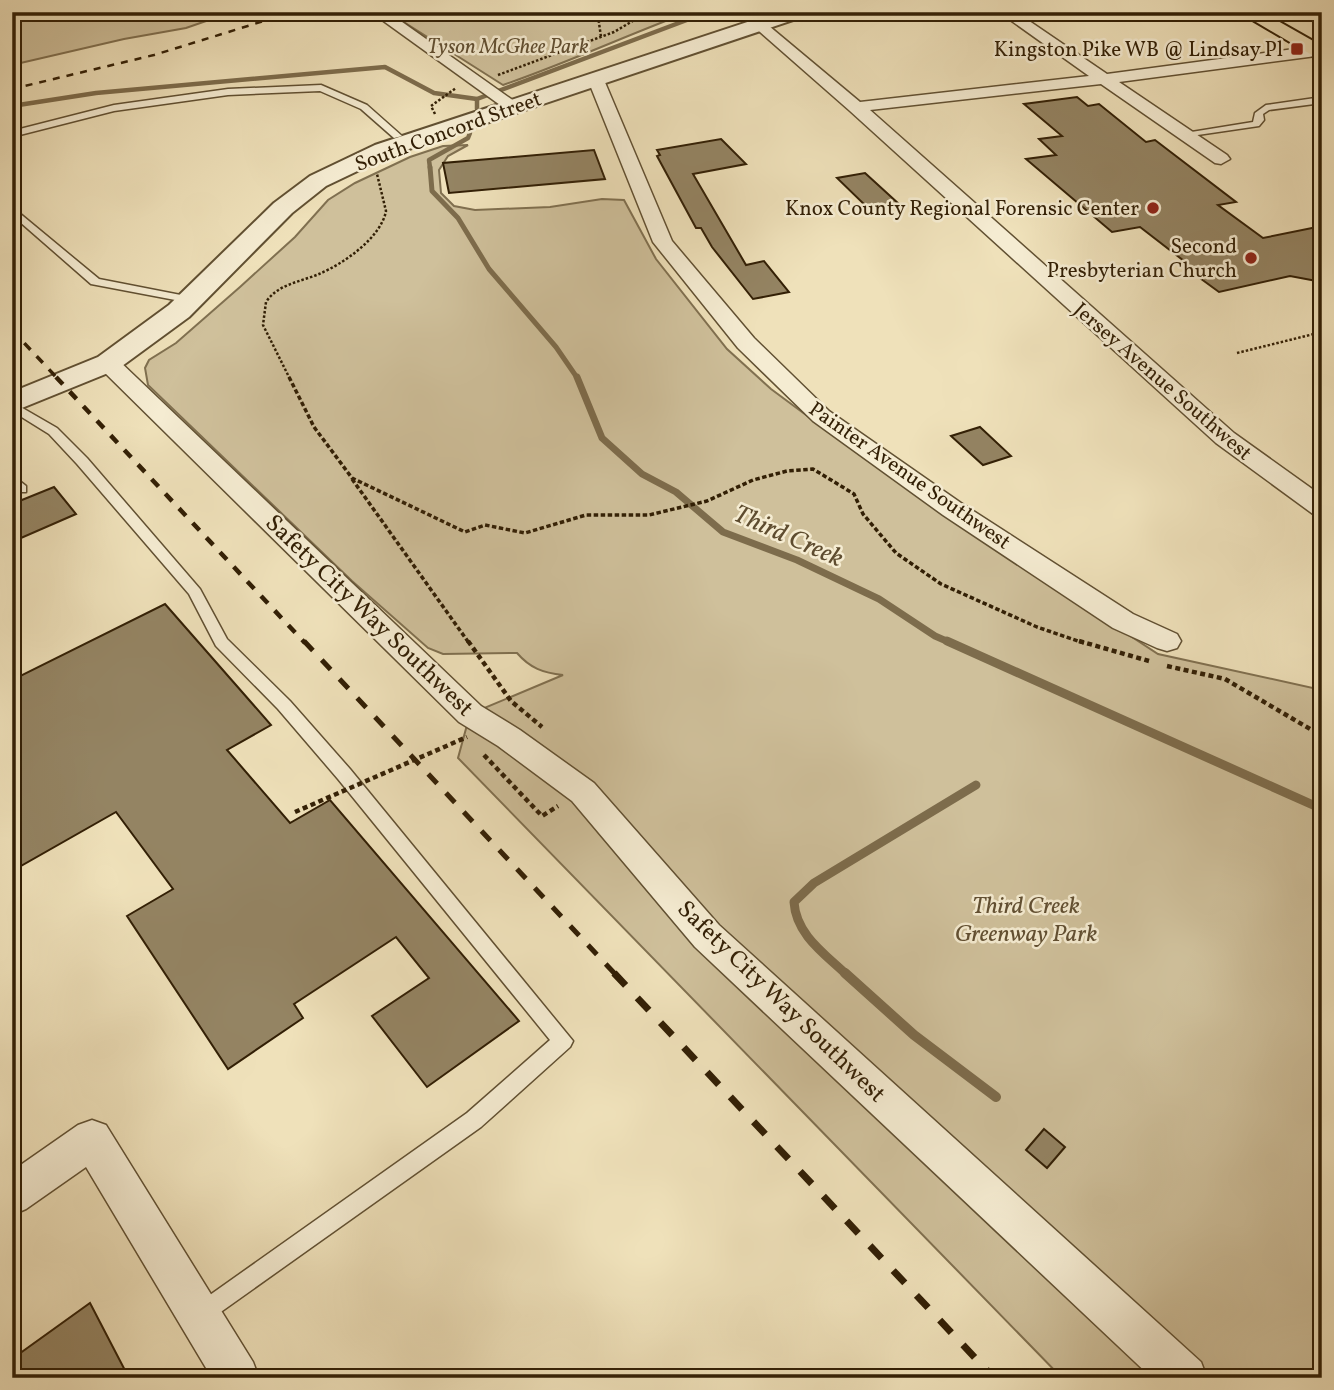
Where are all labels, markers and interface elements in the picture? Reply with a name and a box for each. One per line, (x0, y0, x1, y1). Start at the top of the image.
park label: Tyson McGhee Park (427, 33, 589, 62)
place label: Kingston Pike WB @ Lindsay Pl (994, 36, 1283, 65)
marker: Kingston Pike WB @ Lindsay Pl (1289, 41, 1305, 57)
street label: South Concord Street (351, 85, 546, 180)
place label: Knox County Regional Forensic Center (785, 195, 1139, 224)
marker: Knox County Regional Forensic Center (1145, 200, 1161, 216)
place label: Second Presbyterian Church (1047, 233, 1237, 286)
marker: Second Presbyterian Church (1243, 250, 1259, 266)
street label: Jersey Avenue Southwest (1066, 296, 1258, 468)
street label: Painter Avenue Southwest (802, 395, 1016, 557)
water label: Third Creek (728, 497, 849, 577)
street label: Safety City Way Southwest (257, 508, 481, 725)
park label: Third Creek Greenway Park (955, 890, 1097, 952)
street label: Safety City Way Southwest (669, 894, 893, 1111)

